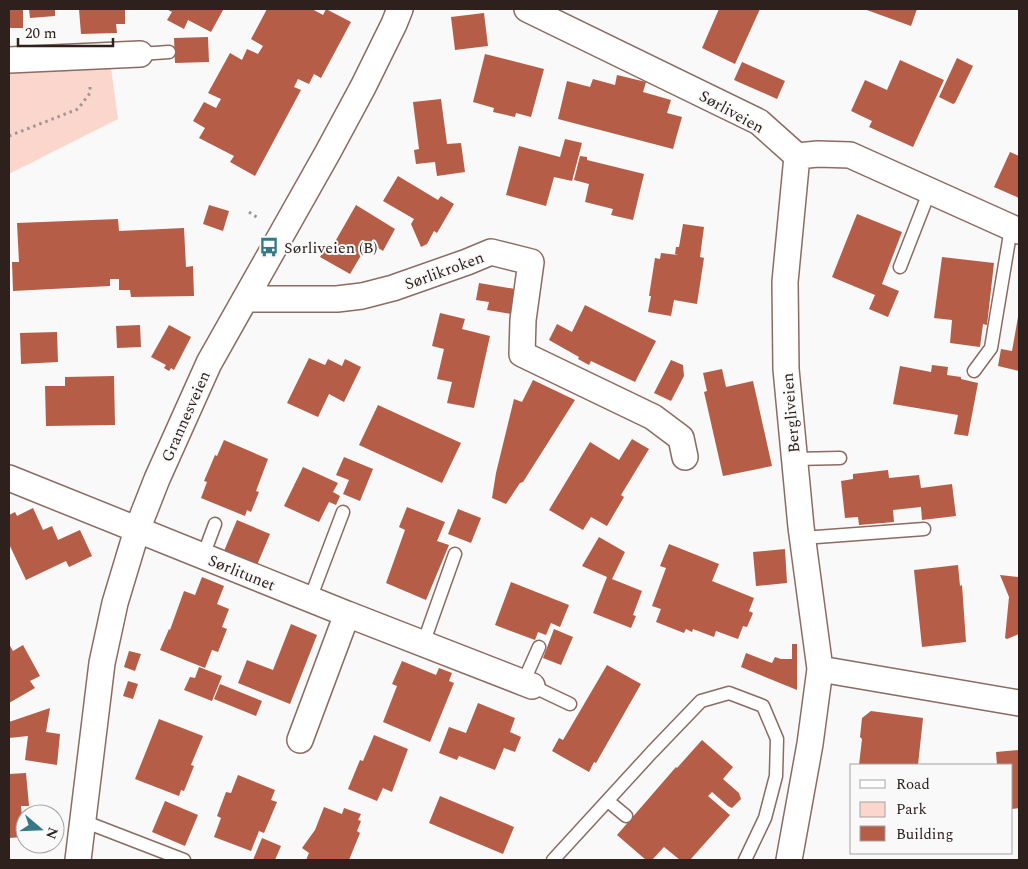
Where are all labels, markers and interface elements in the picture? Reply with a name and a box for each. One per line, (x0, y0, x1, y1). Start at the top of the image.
scale bar (18, 15, 112, 47)
text: 20 m (25, 22, 57, 45)
street label: Sørliveien (695, 84, 768, 140)
bus stop icon: Sørliveien (B) (258, 236, 280, 258)
place label: Sørliveien (B) (284, 236, 378, 260)
street label: Sørlikroken (401, 245, 487, 296)
street label: Grannesveien (155, 367, 217, 466)
street label: Bergliveien (776, 372, 806, 454)
street label: Sørlitunet (204, 549, 279, 597)
legend (850, 764, 1013, 854)
text: Road (896, 773, 930, 796)
text: Park (896, 798, 927, 821)
north arrow (15, 804, 65, 854)
text: Building (896, 823, 953, 846)
text: N (40, 824, 64, 842)

